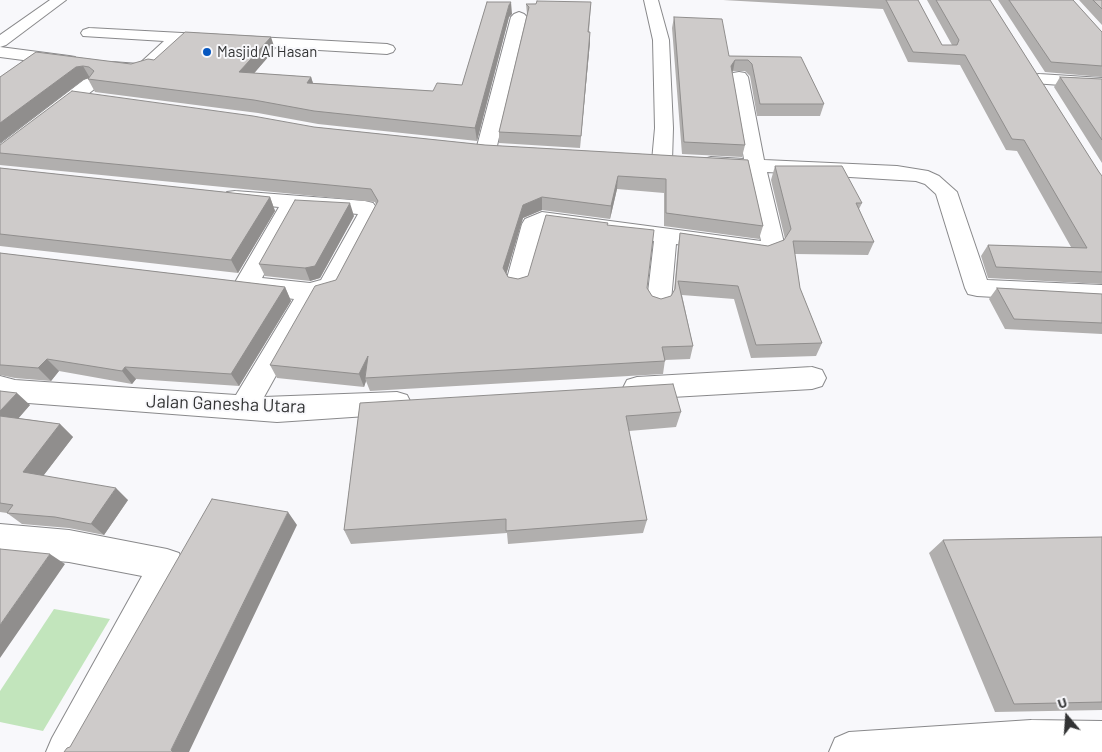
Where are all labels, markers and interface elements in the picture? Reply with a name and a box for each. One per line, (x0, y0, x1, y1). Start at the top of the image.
place label: Masjid Al Hasan (217, 43, 317, 61)
marker: Masjid Al Hasan (201, 46, 213, 58)
street label: Jalan Ganesha Utara (146, 390, 306, 418)
north arrow (1042, 692, 1092, 742)
text: U (1055, 693, 1069, 712)

